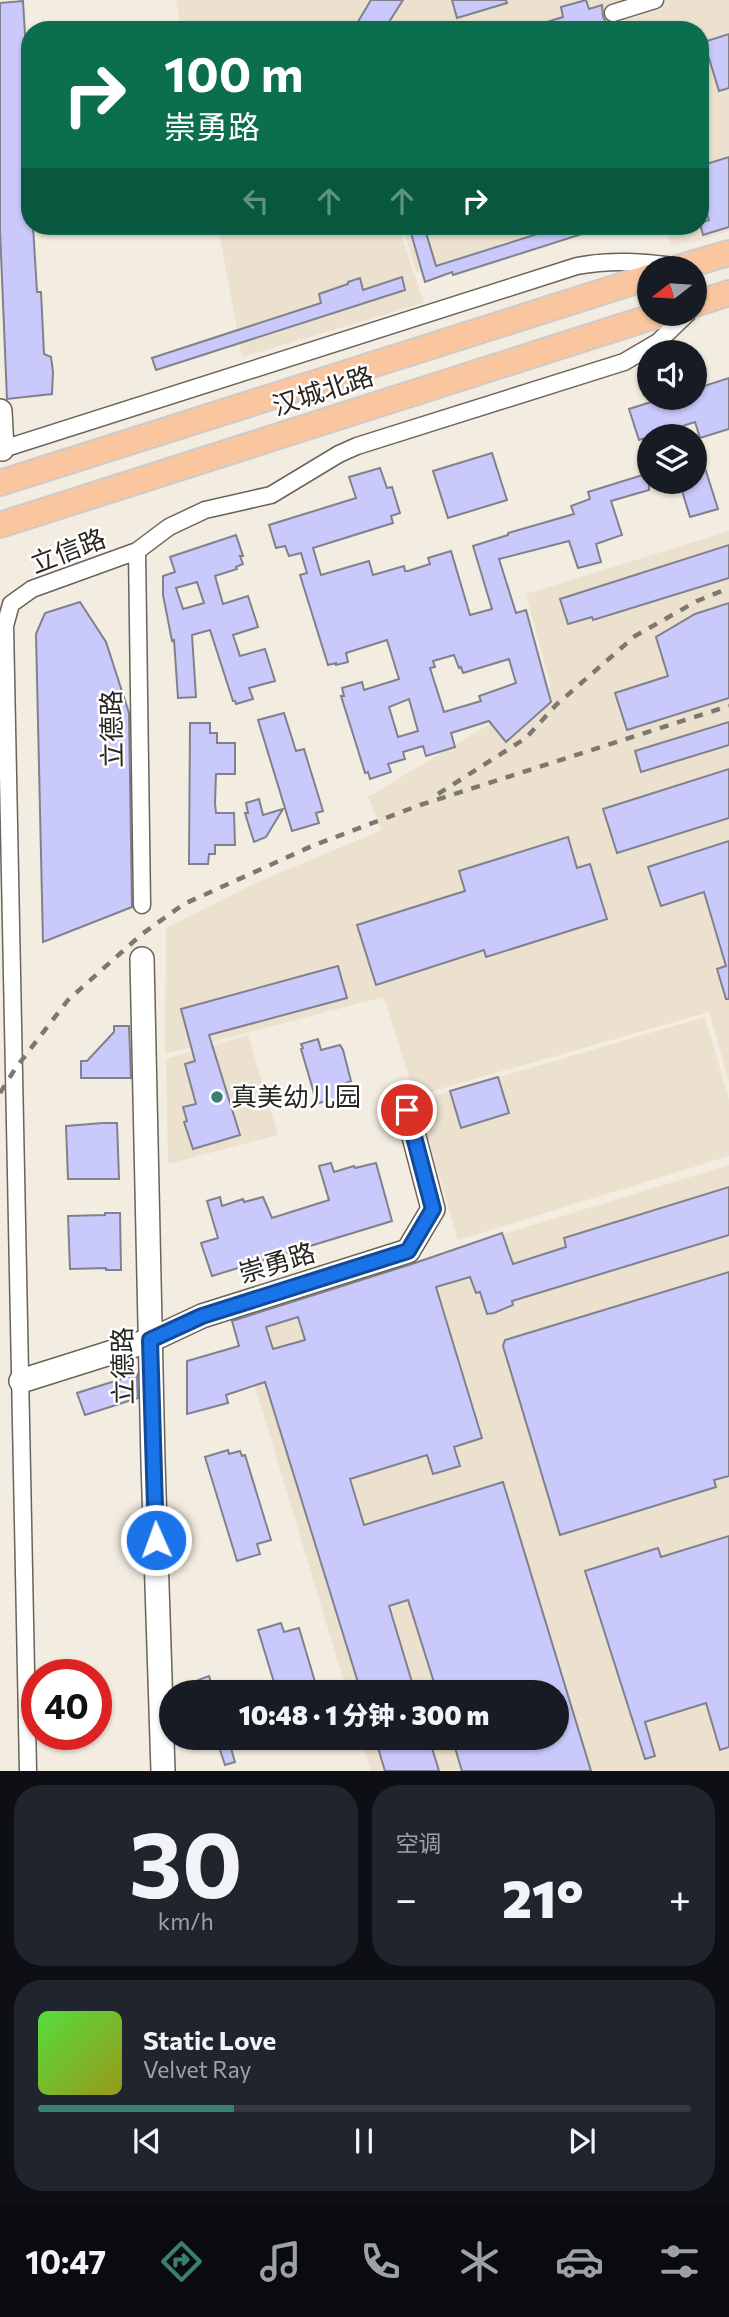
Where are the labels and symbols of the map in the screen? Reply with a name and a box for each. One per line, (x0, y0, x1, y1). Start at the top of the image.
north arrow (637, 256, 707, 326)
street label: 汉城北路 (268, 359, 377, 420)
street label: 立信路 (25, 521, 109, 578)
street label: 立德路 (94, 690, 127, 768)
place label: 真美幼儿园 (231, 1080, 361, 1111)
pin (377, 1080, 437, 1140)
marker: 真美幼儿园 (209, 1089, 225, 1105)
street label: 崇勇路 (235, 1235, 318, 1288)
street label: 立德路 (105, 1327, 138, 1405)
position arrow (119, 1503, 193, 1577)
speed limit sign: 40 (21, 1659, 112, 1750)

